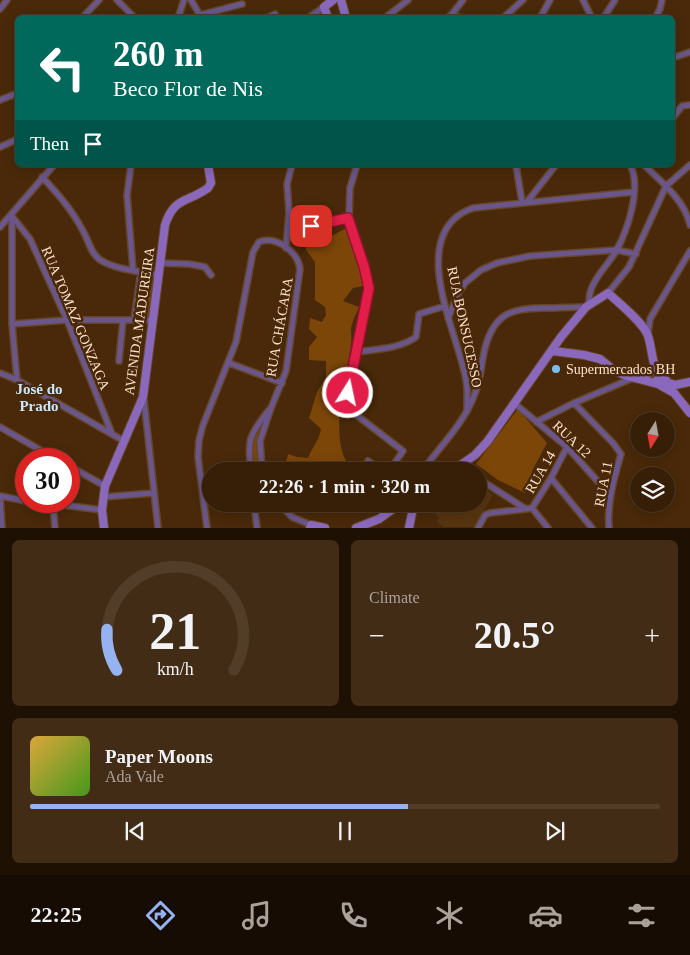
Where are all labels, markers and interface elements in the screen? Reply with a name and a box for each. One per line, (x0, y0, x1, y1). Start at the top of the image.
icon: left (30, 35, 95, 100)
text: 260 m (113, 35, 203, 74)
text: Beco Flor de Nis (113, 76, 263, 101)
icon: arrive (79, 130, 107, 158)
text: Then (30, 133, 69, 154)
pin (290, 205, 332, 247)
icon: arrive (297, 212, 325, 240)
street label: RUA TOMAZ GONZAGA (38, 244, 113, 393)
street label: AVENIDA MADUREIRA (122, 245, 157, 396)
street label: RUA BONSUCESSO (444, 265, 485, 389)
street label: RUA CHÁCARA (262, 275, 296, 378)
place label: Supermercados BH (566, 362, 675, 377)
marker: Supermercados BH (550, 363, 562, 375)
position arrow (321, 366, 373, 418)
district label: José do Prado (15, 381, 63, 414)
north arrow (630, 412, 675, 458)
map controls (630, 412, 675, 512)
street label: RUA 12 (550, 418, 594, 461)
speed limit sign: 30 (15, 448, 80, 513)
street label: RUA 14 (522, 448, 559, 496)
street label: RUA 11 (592, 460, 615, 508)
button: layers (630, 467, 675, 512)
text: 22:26 · 1 min · 320 m (259, 476, 430, 497)
text: Climate (369, 589, 420, 606)
text: 21 (150, 603, 202, 660)
text: 20.5° (474, 614, 555, 656)
text: − (369, 620, 385, 651)
text: + (644, 620, 660, 651)
text: km/h (157, 659, 194, 679)
text: Paper Moons (105, 746, 213, 767)
text: Ada Vale (105, 768, 164, 785)
icon: previous (121, 817, 149, 845)
icon: pause (331, 817, 359, 845)
icon: next (541, 817, 569, 845)
icon: directions (143, 898, 178, 933)
icon: music (239, 898, 274, 933)
icon: phone (336, 898, 371, 933)
icon: climate (432, 898, 467, 933)
icon: car (528, 898, 563, 933)
icon: filters (624, 898, 659, 933)
text: 22:25 (31, 902, 82, 927)

